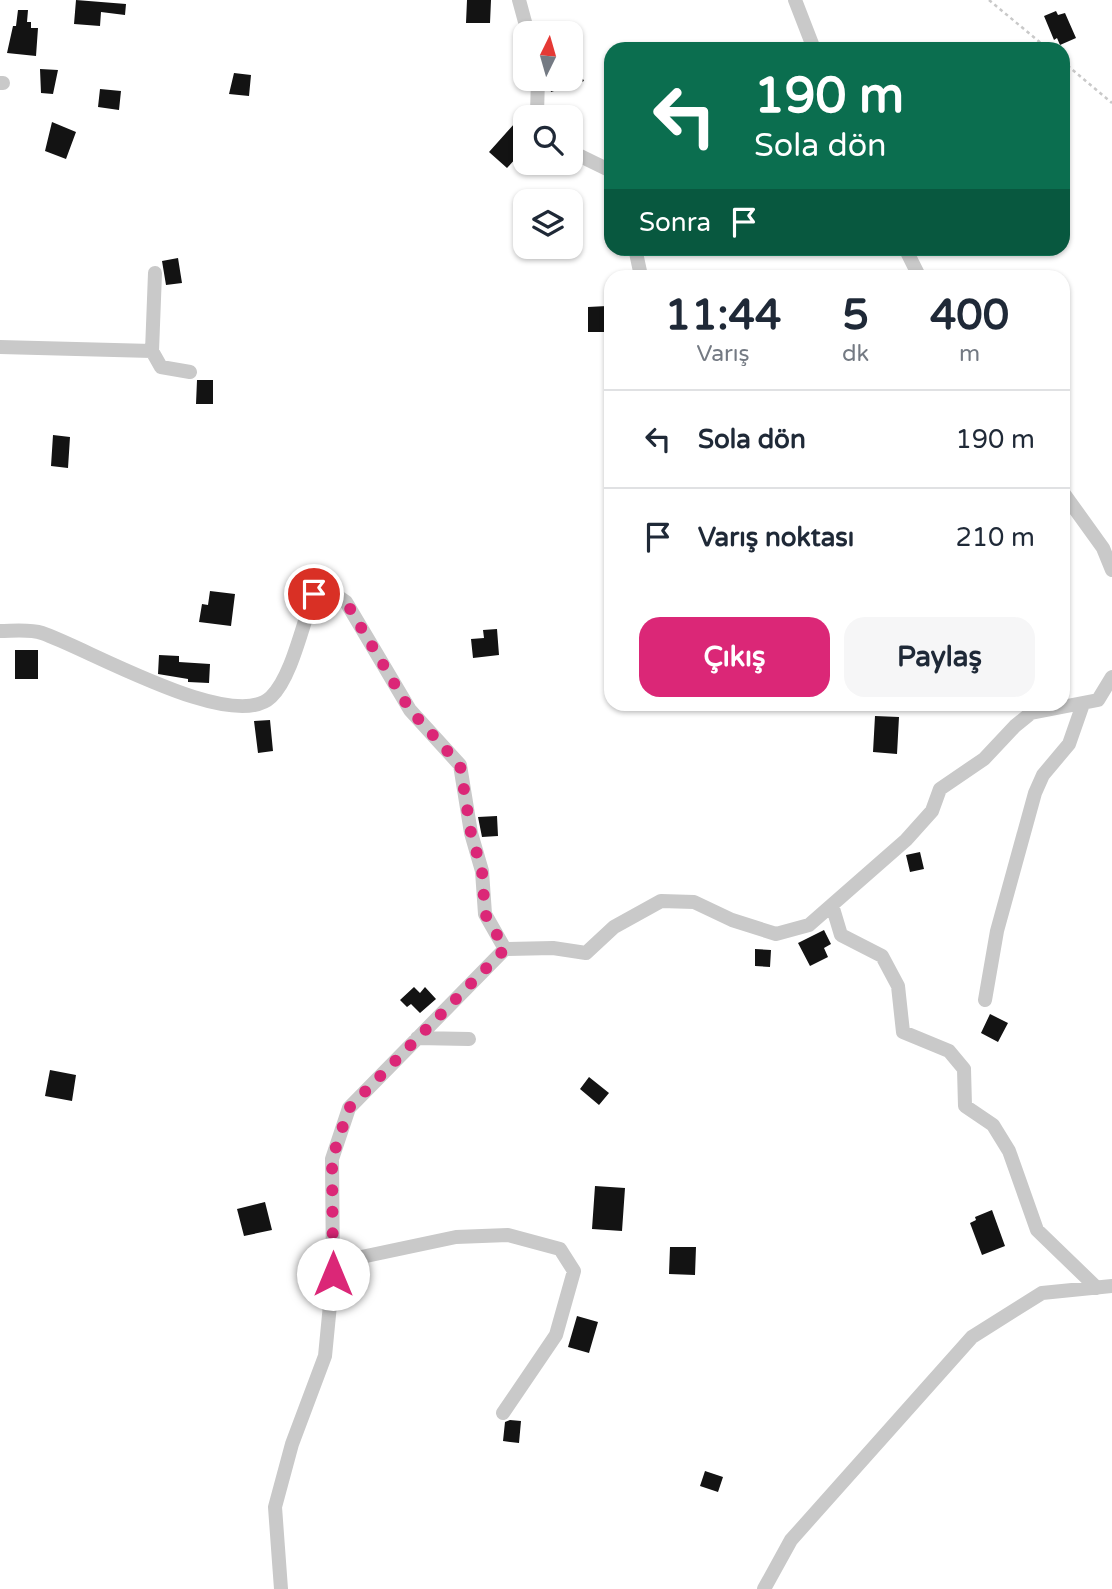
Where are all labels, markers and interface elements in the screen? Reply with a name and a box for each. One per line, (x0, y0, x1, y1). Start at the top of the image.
north arrow (513, 21, 583, 91)
map controls (513, 21, 583, 259)
text: 190 m (754, 67, 904, 126)
icon: left (639, 70, 730, 161)
button: search (513, 105, 583, 175)
text: Sola dön (754, 127, 887, 165)
button: layers (513, 189, 583, 259)
icon: arrive (725, 203, 763, 241)
text: Sonra (639, 207, 711, 238)
text: 11:44 (665, 290, 781, 341)
text: 5 (842, 290, 869, 341)
text: 400 (930, 290, 1009, 341)
text: Varış (696, 340, 750, 368)
text: dk (842, 340, 869, 368)
text: m (959, 340, 980, 368)
icon: left (639, 420, 677, 458)
text: Sola dön (698, 424, 806, 455)
text: 190 m (955, 424, 1035, 455)
icon: arrive (639, 518, 677, 556)
text: Varış noktası (698, 522, 854, 553)
text: 210 m (955, 522, 1035, 553)
pin (284, 564, 344, 624)
icon: arrive (295, 575, 333, 613)
button: Çıkış (639, 617, 830, 697)
button: Paylaş (844, 617, 1035, 697)
position arrow (296, 1237, 370, 1311)

